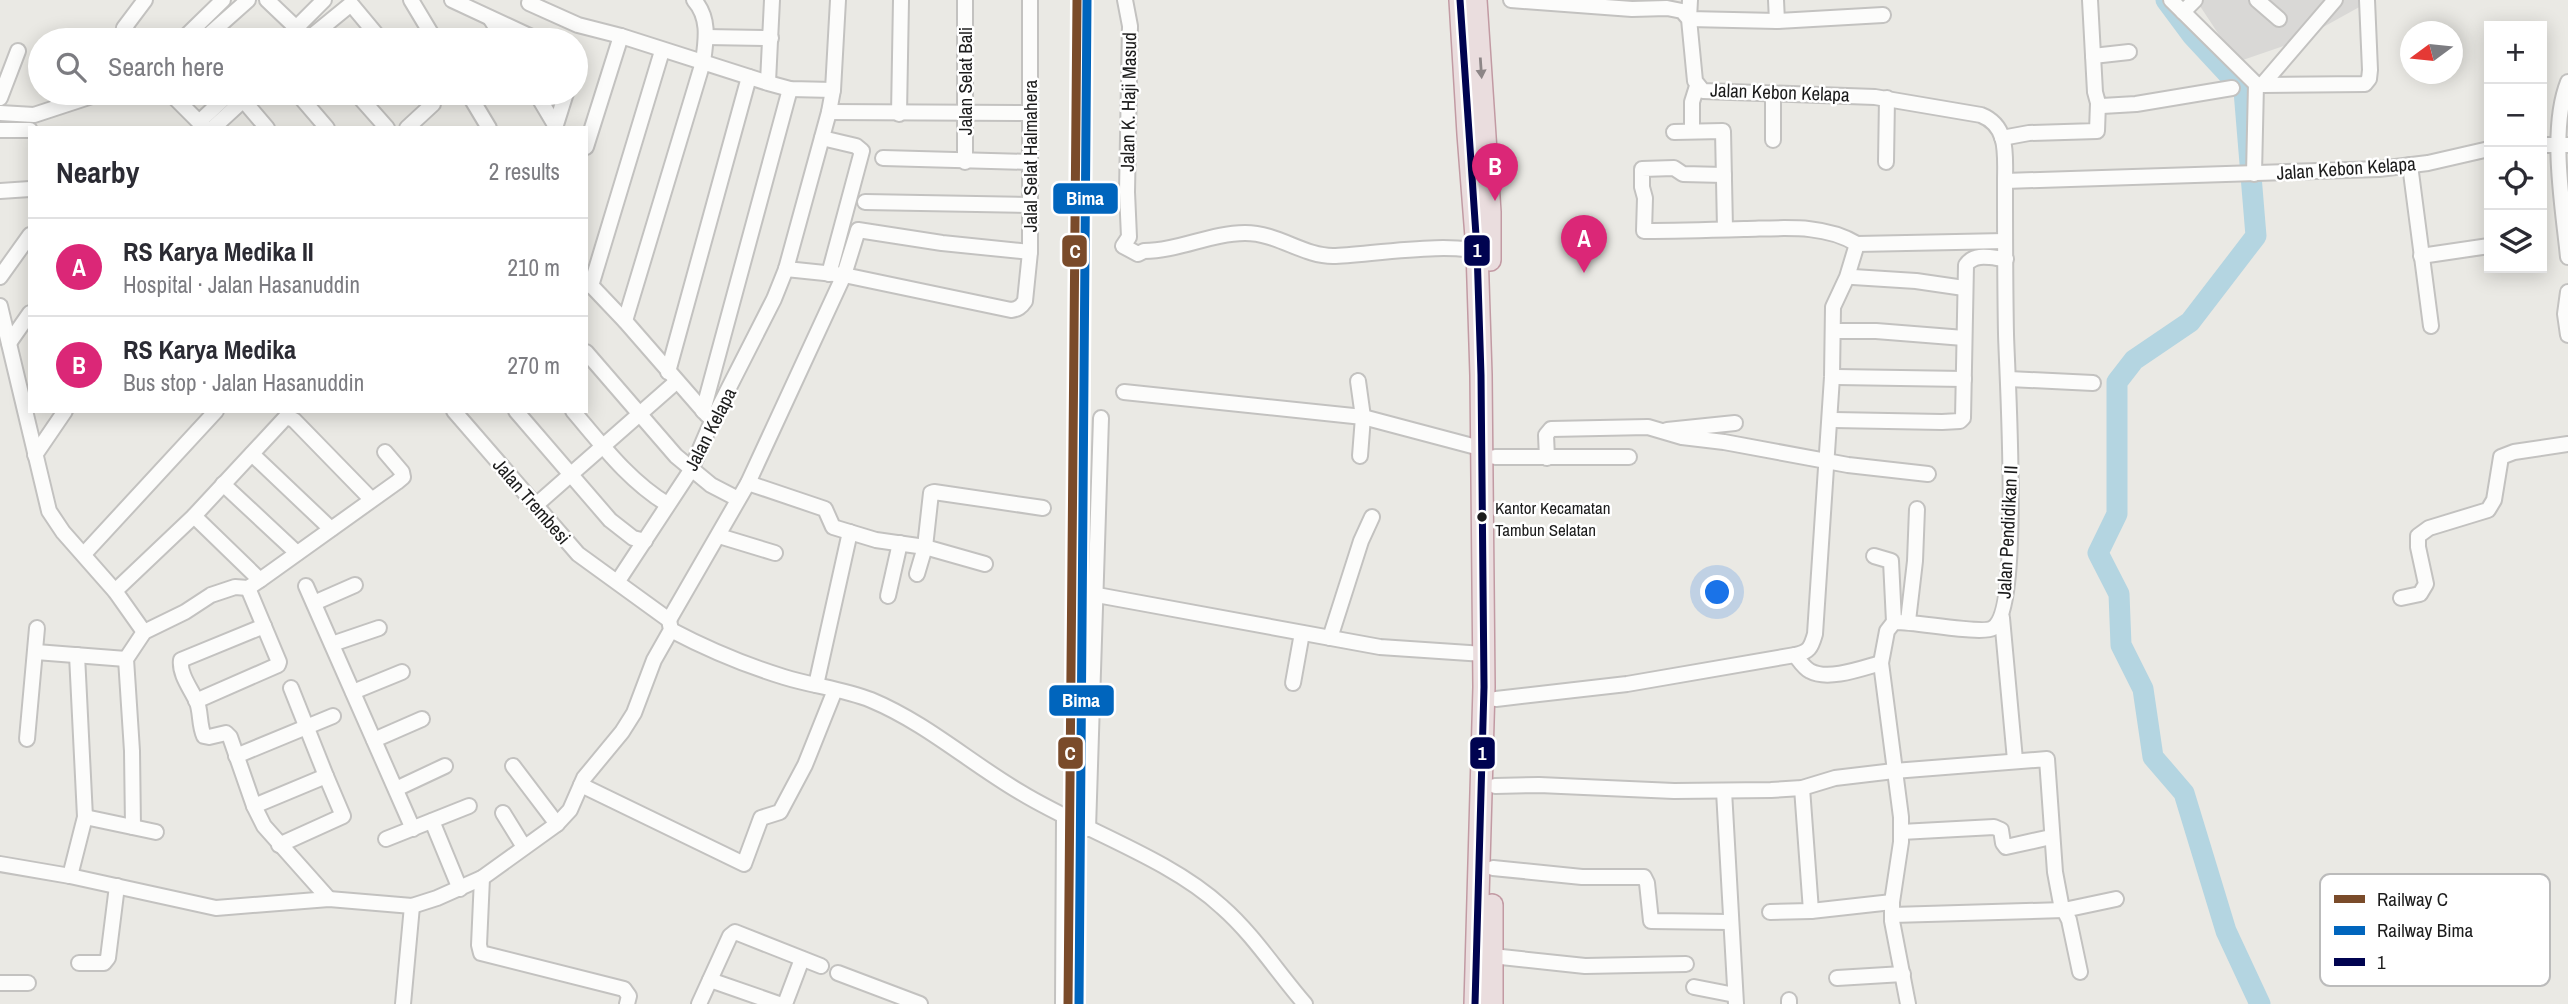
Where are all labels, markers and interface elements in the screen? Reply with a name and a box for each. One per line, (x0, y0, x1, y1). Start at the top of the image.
north arrow (2400, 21, 2463, 84)
map controls (2484, 21, 2547, 273)
button: + (2484, 21, 2547, 84)
street label: Jalan Selat Bali (952, 27, 978, 135)
search box (28, 28, 588, 105)
street label: Jalan K. Haji Masud (1114, 32, 1142, 172)
icon: search (52, 48, 90, 86)
text: Search here (108, 49, 224, 84)
one-way arrow (1475, 57, 1486, 79)
street label: Jalan Kebon Kelapa (1710, 77, 1850, 107)
street label: Jalal Selat Halmahera (1017, 79, 1043, 232)
button: − (2484, 84, 2547, 147)
pin: B (1472, 143, 1518, 201)
button: locate (2484, 147, 2547, 210)
street label: Jalan Kebon Kelapa (2276, 150, 2417, 186)
text: Nearby (56, 152, 139, 192)
text: 2 results (489, 156, 560, 187)
line badge: Bima (1052, 182, 1119, 215)
text: Bima (1066, 185, 1104, 211)
button: layers (2484, 210, 2547, 273)
pin: A (1561, 215, 1607, 273)
text: RS Karya Medika II (123, 234, 314, 269)
line badge: C (1061, 234, 1088, 268)
line badge: 1 (1463, 234, 1491, 267)
text: 1 (1473, 237, 1482, 263)
text: C (1069, 238, 1081, 264)
text: A (72, 252, 86, 283)
text: 210 m (508, 252, 560, 283)
text: Hospital · Jalan Hasanuddin (123, 269, 360, 300)
text: RS Karya Medika (123, 332, 296, 367)
text: B (72, 350, 86, 381)
text: 270 m (508, 350, 560, 381)
text: Bus stop · Jalan Hasanuddin (123, 367, 364, 398)
street label: Jalan Kelapa (678, 383, 742, 475)
street label: Jalan Trembesi (487, 452, 577, 550)
street label: Jalan Pendidikan II (1991, 465, 2023, 599)
place label: Kantor Kecamatan Tambun Selatan (1495, 496, 1610, 541)
marker: Kantor Kecamatan Tambun Selatan (1475, 510, 1489, 524)
your location (1700, 575, 1734, 609)
line badge: Bima (1048, 684, 1115, 717)
text: Bima (1062, 687, 1100, 713)
line badge: C (1057, 736, 1084, 770)
line badge: 1 (1469, 736, 1496, 770)
text: C (1064, 740, 1076, 766)
text: 1 (1478, 740, 1487, 766)
legend (2320, 874, 2550, 986)
text: Railway C (2377, 886, 2448, 912)
text: Railway Bima (2377, 917, 2473, 943)
text: 1 (2377, 949, 2386, 975)

